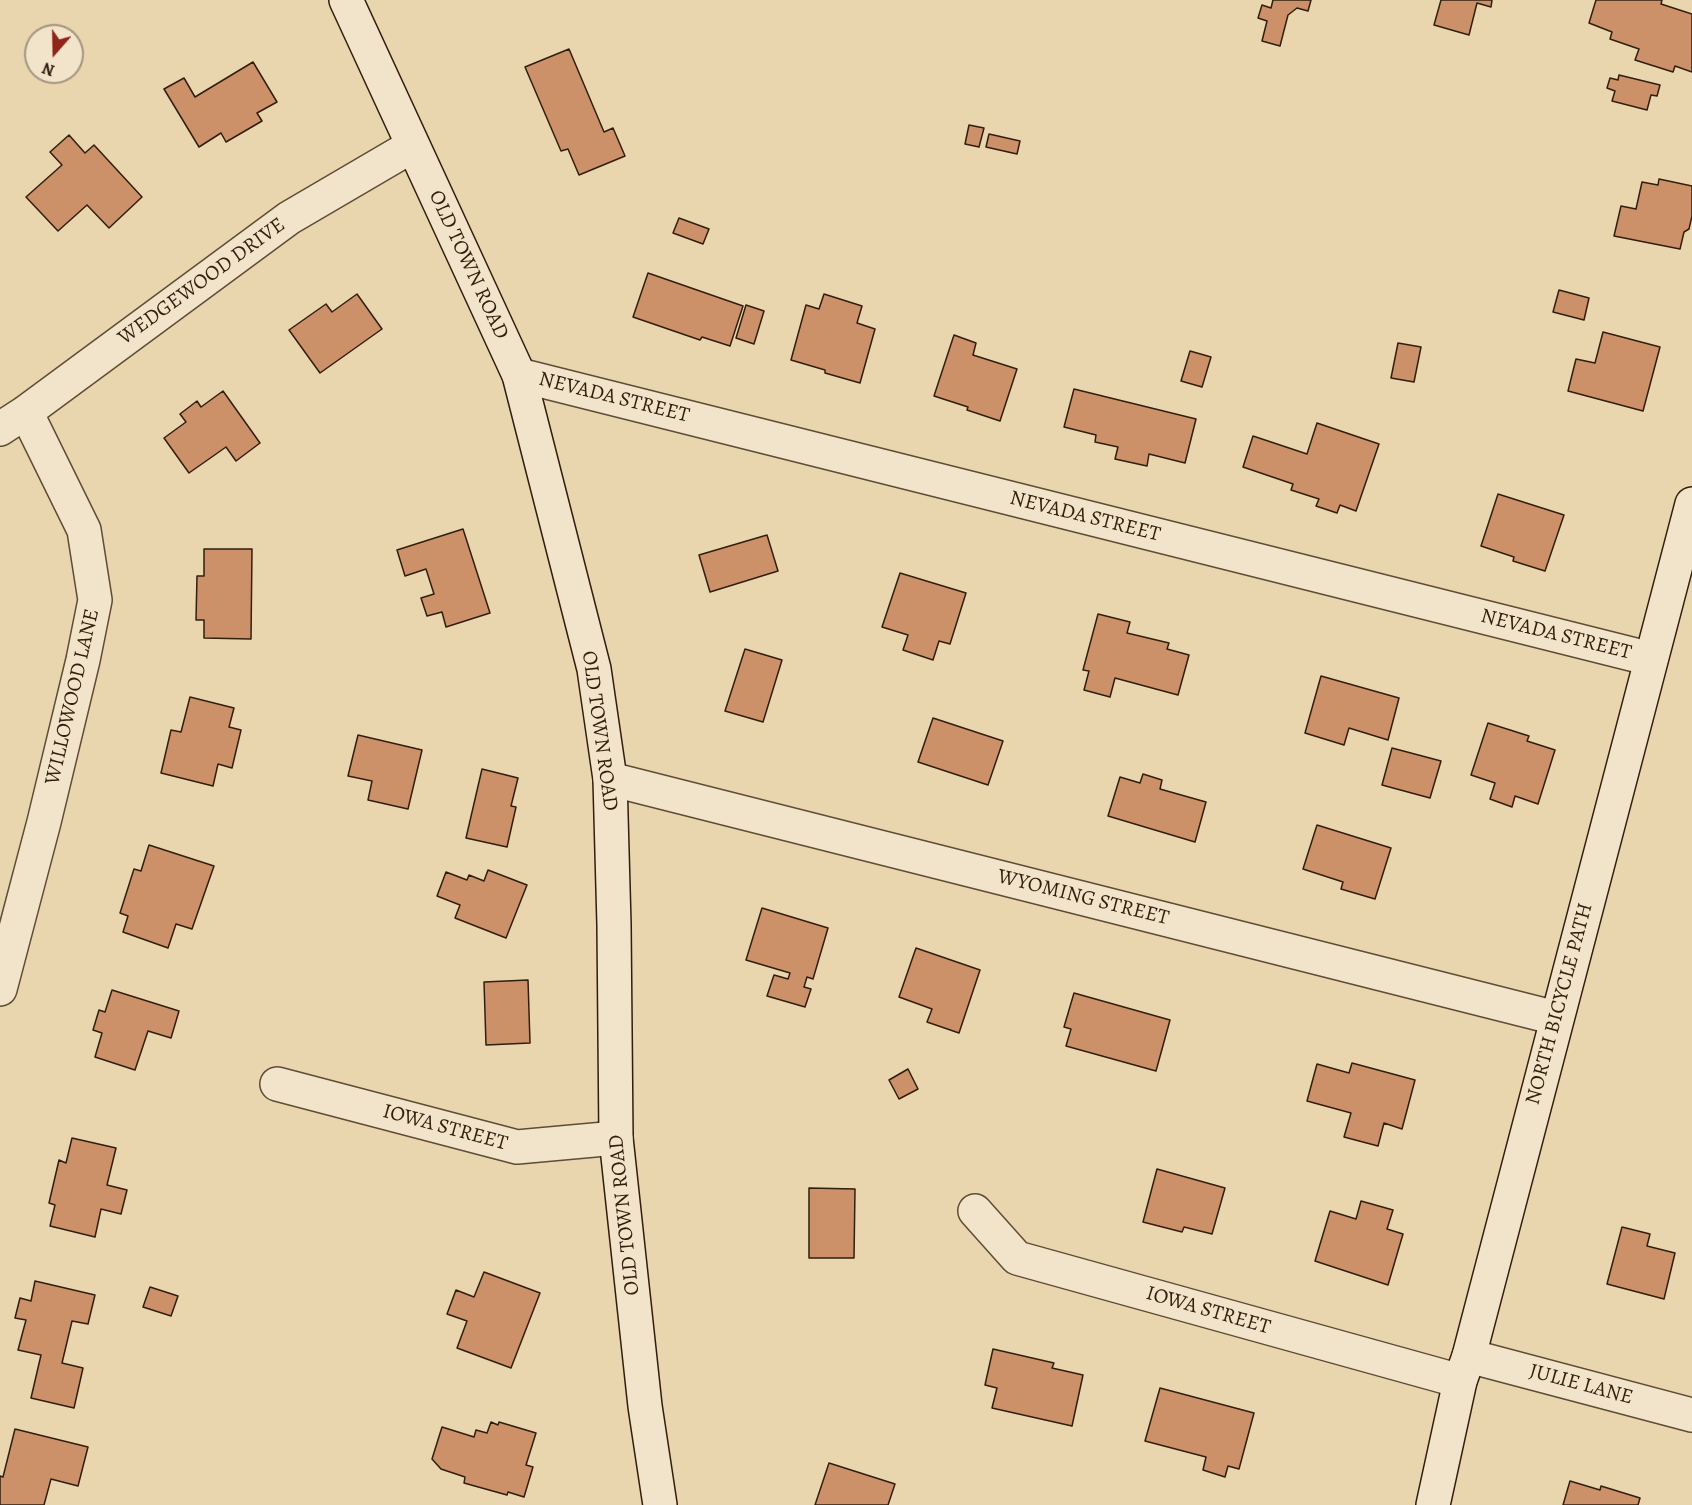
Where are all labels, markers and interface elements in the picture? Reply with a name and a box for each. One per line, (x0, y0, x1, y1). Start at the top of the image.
north arrow (24, 24, 84, 84)
text: N (39, 57, 58, 81)
street label: OLD TOWN ROAD (422, 186, 514, 344)
street label: WEDGEWOOD DRIVE (113, 213, 291, 351)
street label: NEVADA STREET (536, 367, 692, 429)
street label: NEVADA STREET (1007, 486, 1163, 548)
street label: NEVADA STREET (1478, 604, 1634, 666)
street label: WILLOWOOD LANE (40, 607, 106, 787)
street label: OLD TOWN ROAD (575, 649, 623, 813)
street label: WYOMING STREET (995, 864, 1171, 932)
street label: NORTH BICYCLE PATH (1521, 900, 1599, 1108)
street label: IOWA STREET (380, 1099, 510, 1157)
street label: OLD TOWN ROAD (604, 1133, 646, 1297)
street label: IOWA STREET (1143, 1281, 1273, 1341)
street label: JULIE LANE (1526, 1359, 1636, 1411)

